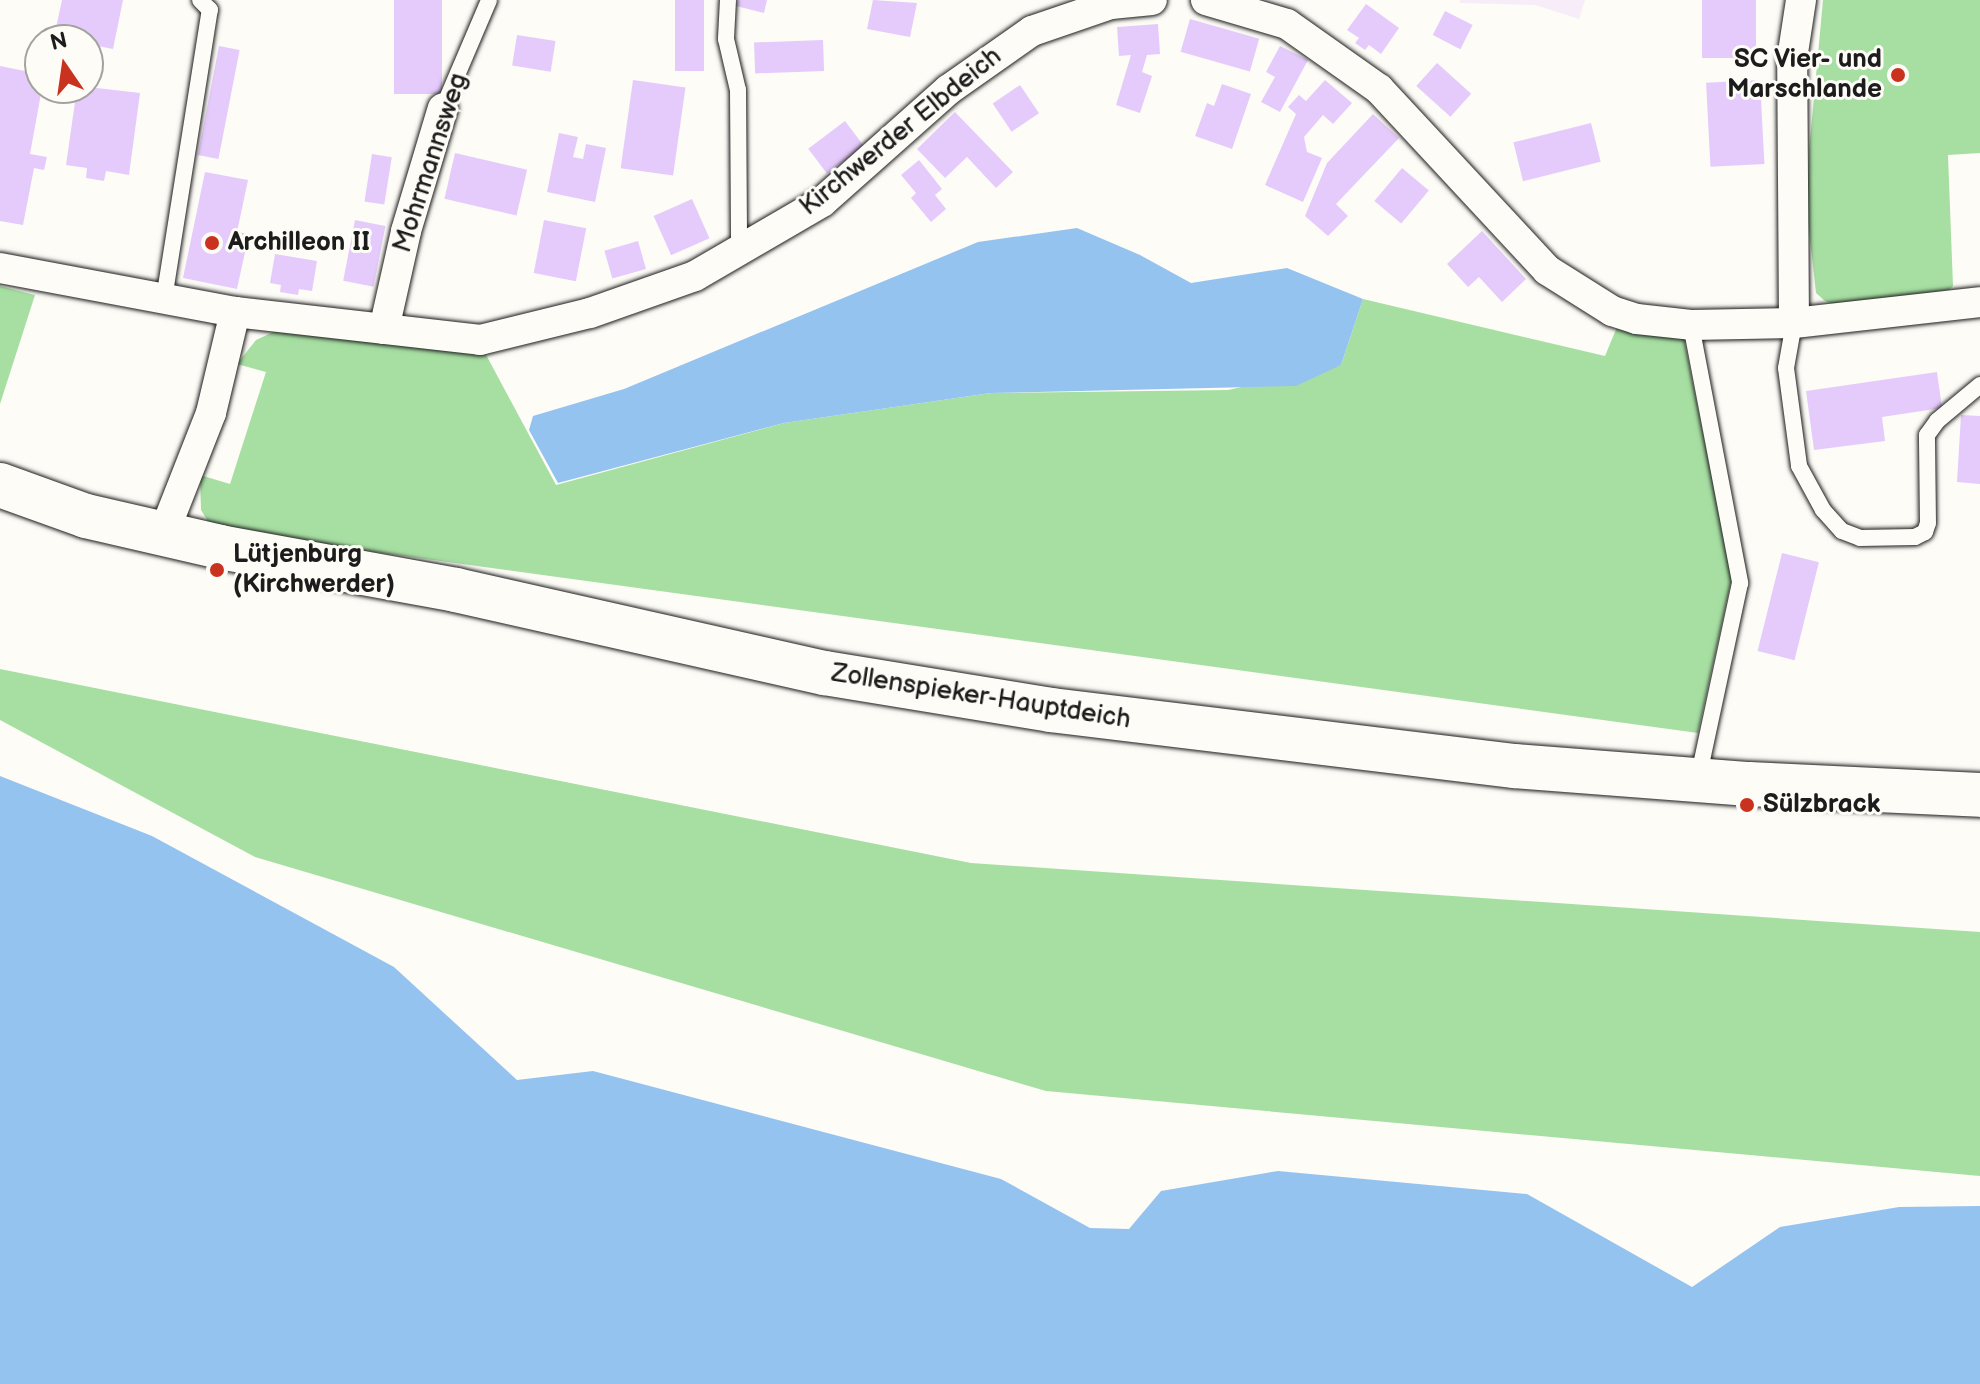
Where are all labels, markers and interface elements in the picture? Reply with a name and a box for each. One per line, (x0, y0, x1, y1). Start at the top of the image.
north arrow (24, 24, 104, 104)
text: N (48, 27, 70, 57)
street label: Kirchwerder Elbdeich (794, 41, 1008, 223)
place label: SC Vier- und Marschlande (1727, 44, 1882, 106)
marker: SC Vier- und Marschlande (1889, 66, 1907, 84)
street label: Mohrmannsweg (387, 69, 475, 257)
place label: Archilleon II (228, 227, 370, 259)
marker: Archilleon II (203, 234, 221, 252)
place label: Lütjenburg (Kirchwerder) (233, 539, 395, 600)
marker: Lütjenburg (Kirchwerder) (208, 561, 226, 579)
street label: Zollenspieker-Hauptdeich (829, 658, 1133, 736)
place label: Sülzbrack (1763, 789, 1880, 821)
marker: Sülzbrack (1738, 796, 1756, 814)

